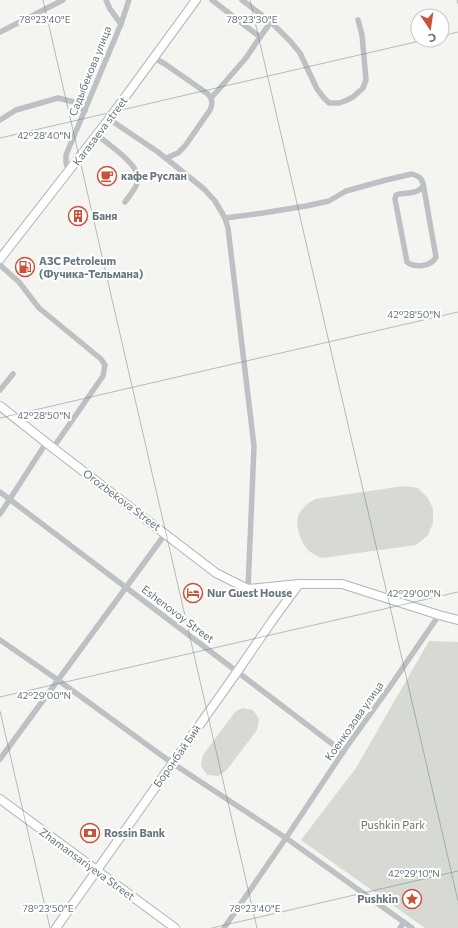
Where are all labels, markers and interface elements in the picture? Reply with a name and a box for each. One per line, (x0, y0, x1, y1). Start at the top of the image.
north arrow (410, 8, 450, 48)
text: 78°23'40"E (19, 13, 71, 25)
text: 78°23'30"E (226, 13, 278, 25)
street label: Садыбекова улица (66, 24, 114, 118)
text: С (427, 31, 437, 46)
street label: Karasaeva street (70, 93, 130, 168)
text: 42°28'40"N (17, 129, 71, 141)
cafe icon: кафе Руслан (96, 165, 118, 187)
place label: кафе Руслан (121, 169, 187, 182)
building icon: Баня (67, 205, 89, 227)
place label: Баня (92, 209, 117, 222)
place label: АЗС Petroleum (Фучика-Тельмана) (39, 254, 144, 280)
fuel station icon: АЗС Petroleum (Фучика-Тельмана) (14, 256, 36, 278)
text: 42°28'50"N (387, 308, 441, 320)
text: 42°28'50"N (17, 409, 71, 421)
street label: Orozbekova Street (81, 466, 164, 533)
street label: Eshenovoy Street (140, 582, 217, 645)
hotel icon: Nur Guest House (182, 582, 204, 604)
place label: Nur Guest House (207, 586, 292, 599)
text: 42°29'00"N (387, 587, 441, 599)
street label: Коенкозова улица (321, 679, 386, 763)
text: 42°29'00"N (17, 689, 71, 701)
street label: Боронбай Бий (150, 722, 203, 789)
park label: Pushkin Park (361, 818, 425, 831)
bank icon: Rossin Bank (79, 822, 101, 844)
street label: Zhamansariyeva Street (37, 825, 138, 903)
place label: Rossin Bank (104, 826, 166, 839)
text: 42°29'10"N (388, 867, 440, 879)
place icon: Pushkin (401, 888, 423, 910)
place label: Pushkin (357, 892, 398, 905)
text: 78°23'50"E (22, 902, 74, 914)
text: 78°23'40"E (229, 902, 281, 914)

